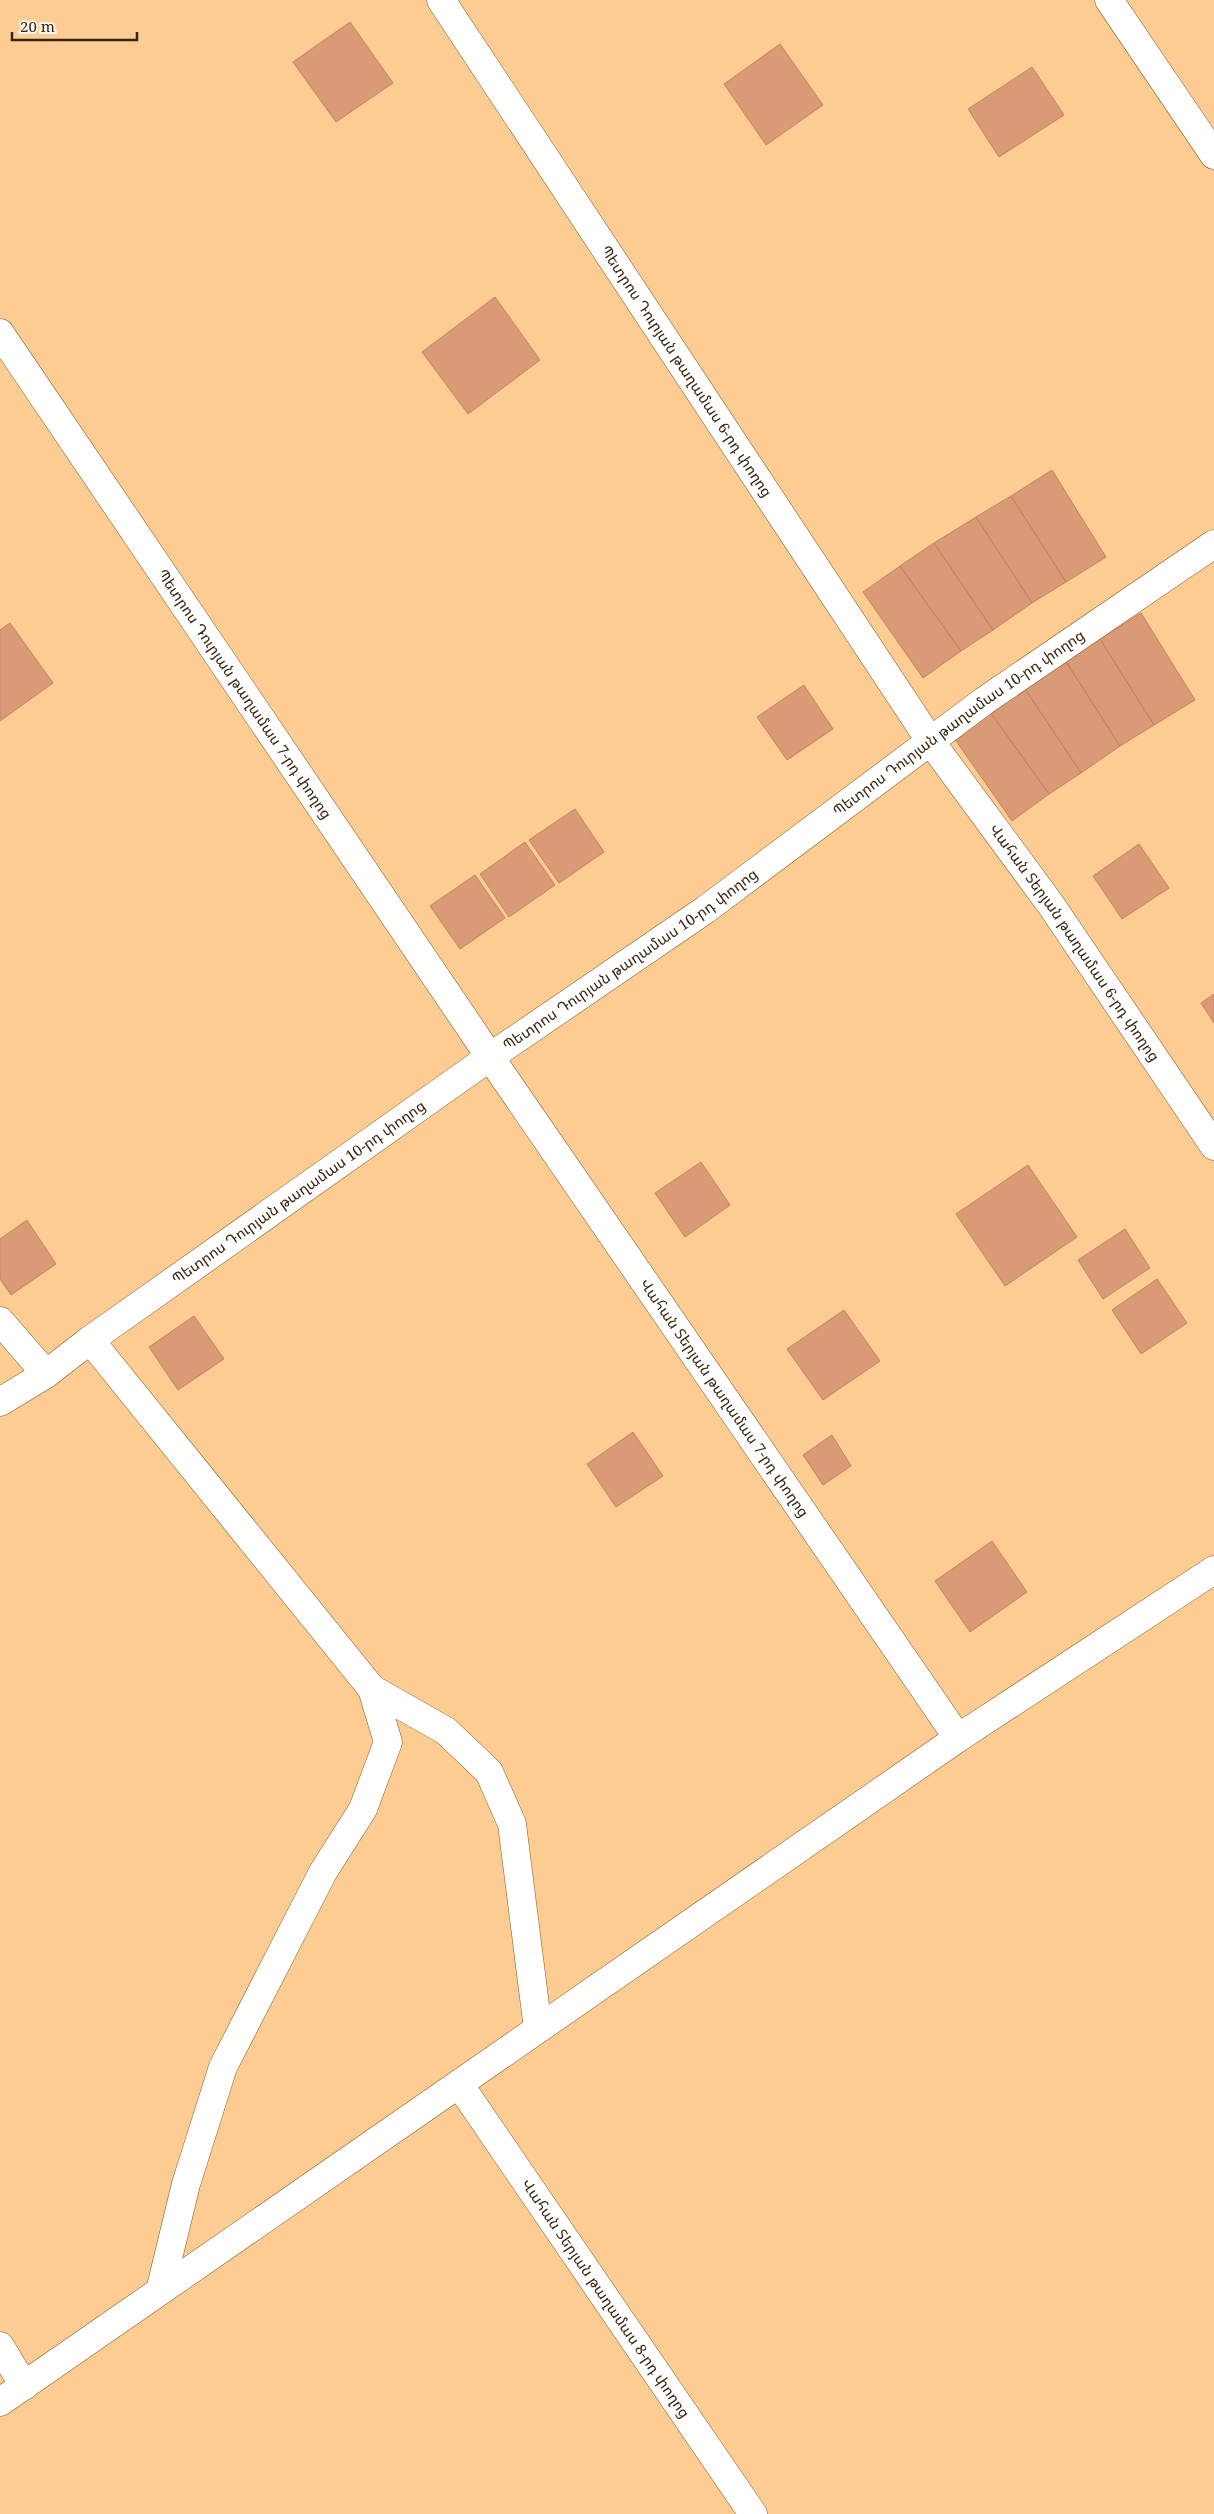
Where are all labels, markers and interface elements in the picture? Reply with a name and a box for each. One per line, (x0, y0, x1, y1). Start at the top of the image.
scale bar (12, 10, 138, 42)
text: 20 m (20, 16, 55, 36)
street label: Պետրոս Դուրյան թաղամաս 6-րդ փողոց (597, 241, 777, 501)
street label: Պետրոս Դուրյան թաղամաս 7-րդ փողոց (153, 565, 337, 822)
street label: Պետրոս Դուրյան թաղամաս 10-րդ փողոց (828, 624, 1088, 820)
street label: Վահան Տերյան թաղամաս 6-րդ փողոց (985, 819, 1165, 1065)
street label: Պետրոս Դուրյան թաղամաս 10-րդ փողոց (498, 863, 761, 1055)
street label: Պետրոս Դուրյան թաղամաս 10-րդ փողոց (167, 1095, 429, 1288)
street label: Վահան Տերյան թաղամաս 7-րդ փողոց (636, 1274, 814, 1521)
street label: Վահան Տերյան թաղամաս 8-րդ փողոց (518, 2175, 695, 2422)

